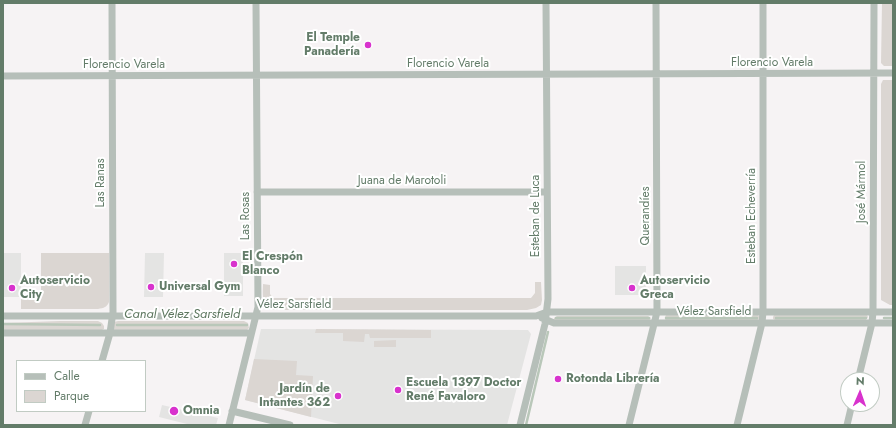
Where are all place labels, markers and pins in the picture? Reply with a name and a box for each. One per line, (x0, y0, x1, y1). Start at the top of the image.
place label: El Temple Panadería (304, 31, 360, 59)
marker: El Temple Panadería (363, 40, 373, 50)
place label: El Crespón Blanco (242, 250, 303, 278)
marker: El Crespón Blanco (229, 259, 239, 269)
place label: Autoservicio City (20, 274, 90, 302)
place label: Autoservicio Greca (640, 274, 710, 302)
place label: Universal Gym (159, 280, 240, 294)
marker: Universal Gym (146, 282, 156, 292)
marker: Autoservicio City (7, 283, 17, 293)
marker: Autoservicio Greca (627, 283, 637, 293)
place label: Rotonda Librería (566, 372, 660, 386)
marker: Rotonda Librería (553, 374, 563, 384)
place label: Escuela 1397 Doctor René Favaloro (406, 376, 521, 404)
place label: Jardín de Intantes 362 (259, 382, 330, 410)
marker: Escuela 1397 Doctor René Favaloro (393, 385, 403, 395)
marker: Jardín de Intantes 362 (333, 391, 343, 401)
place label: Omnia (183, 404, 219, 418)
marker: Omnia (168, 405, 180, 417)

